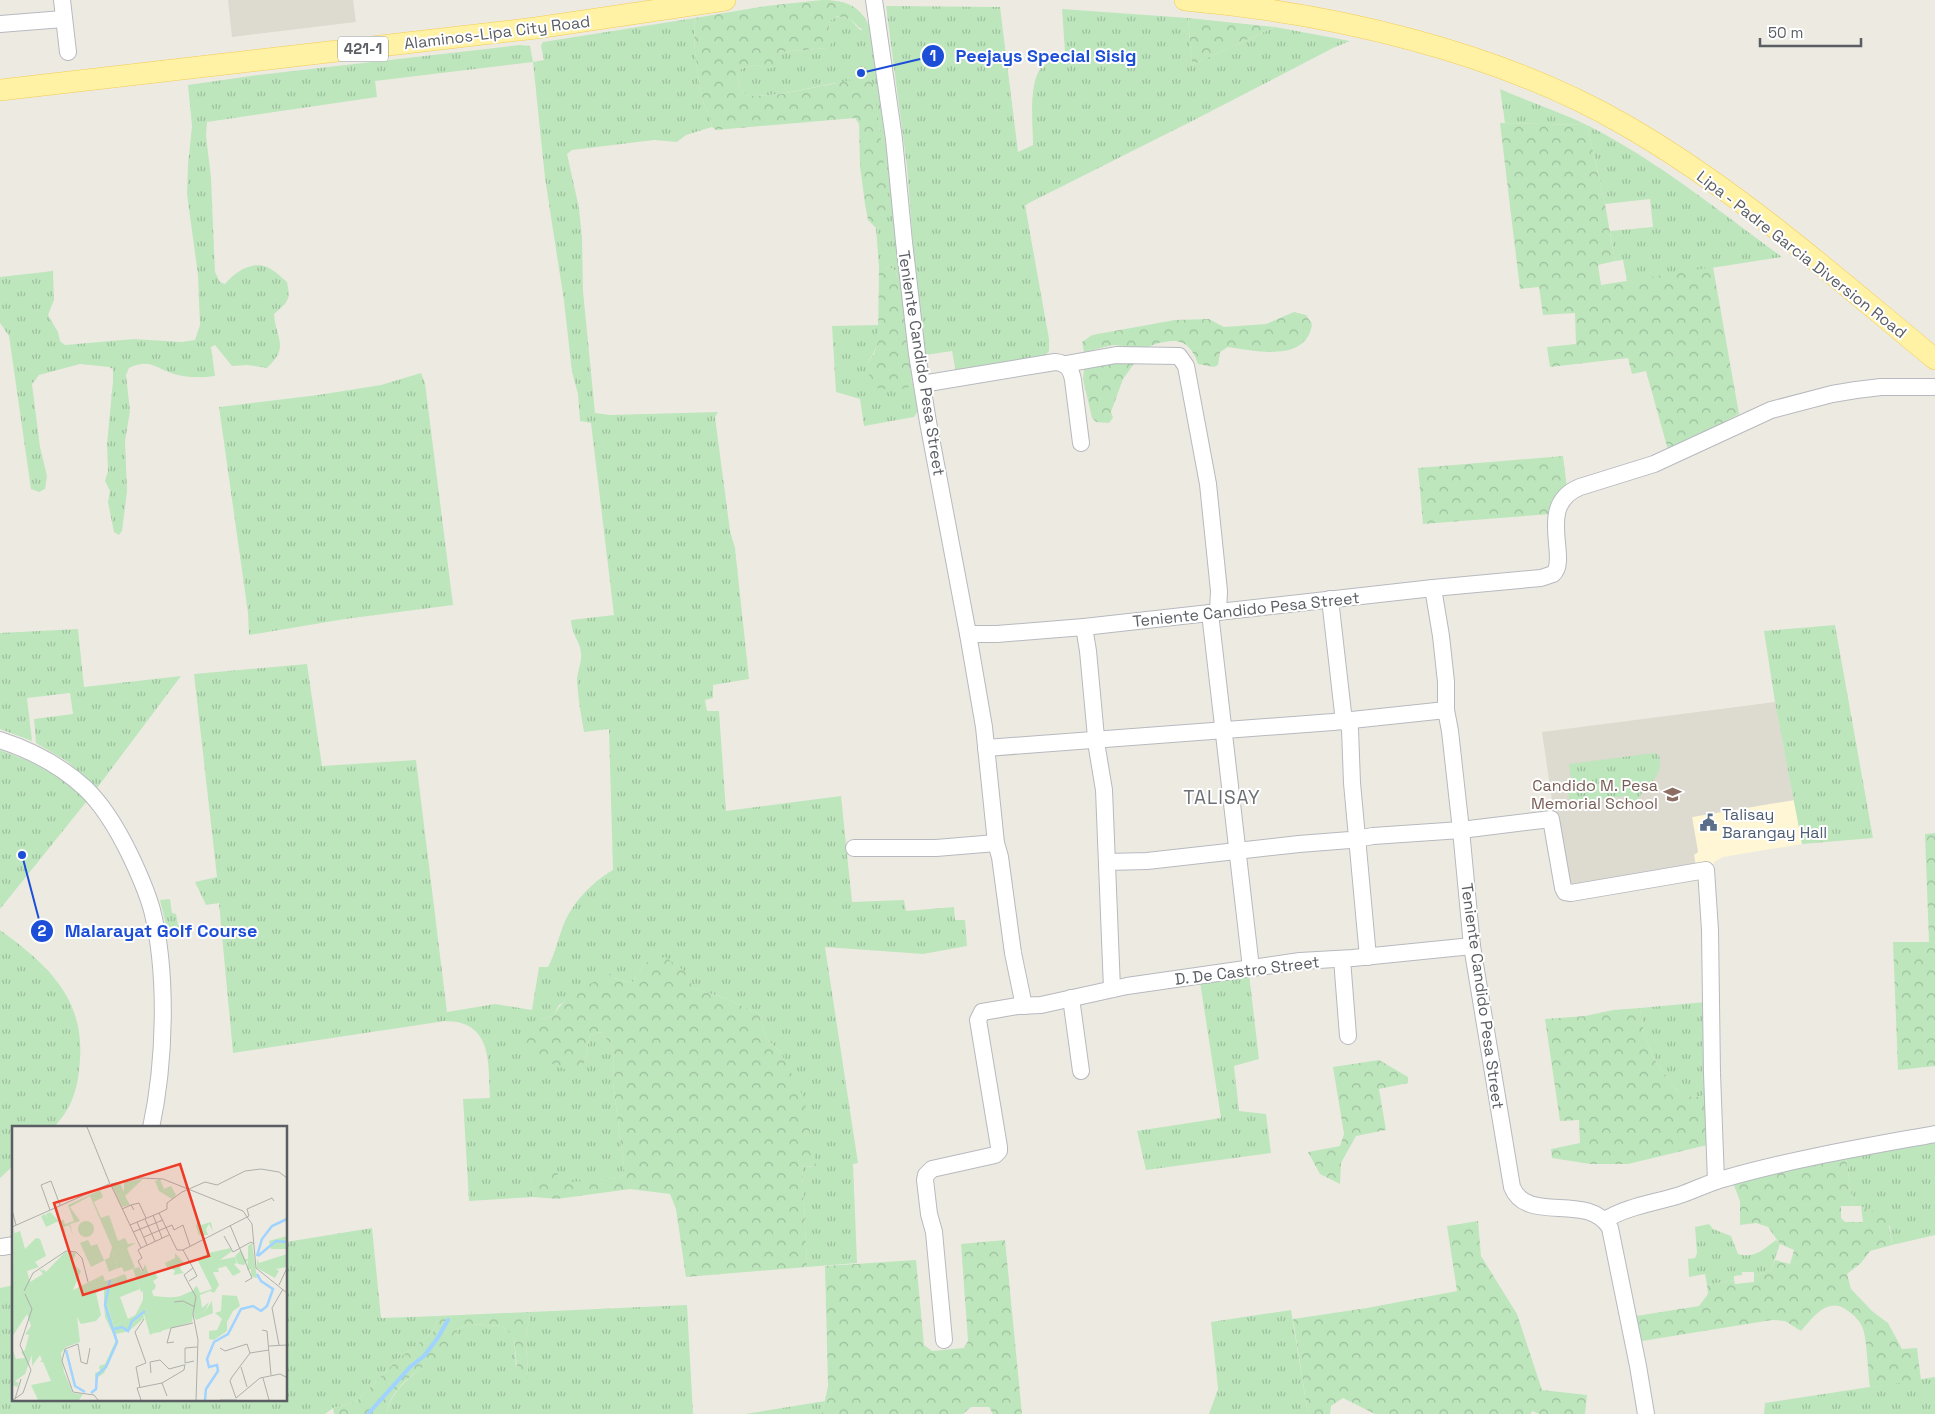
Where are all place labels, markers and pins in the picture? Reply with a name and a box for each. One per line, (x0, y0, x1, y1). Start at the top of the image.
callout: Peejays Special Sisig (921, 39, 1147, 72)
place label: Candido M. Pesa Memorial School (1531, 775, 1658, 814)
school or university icon: Candido M. Pesa Memorial School (1662, 784, 1682, 804)
place label: Talisay Barangay Hall (1722, 804, 1827, 843)
public building icon: Talisay Barangay Hall (1698, 813, 1718, 833)
callout: Malarayat Golf Course (29, 915, 267, 948)

